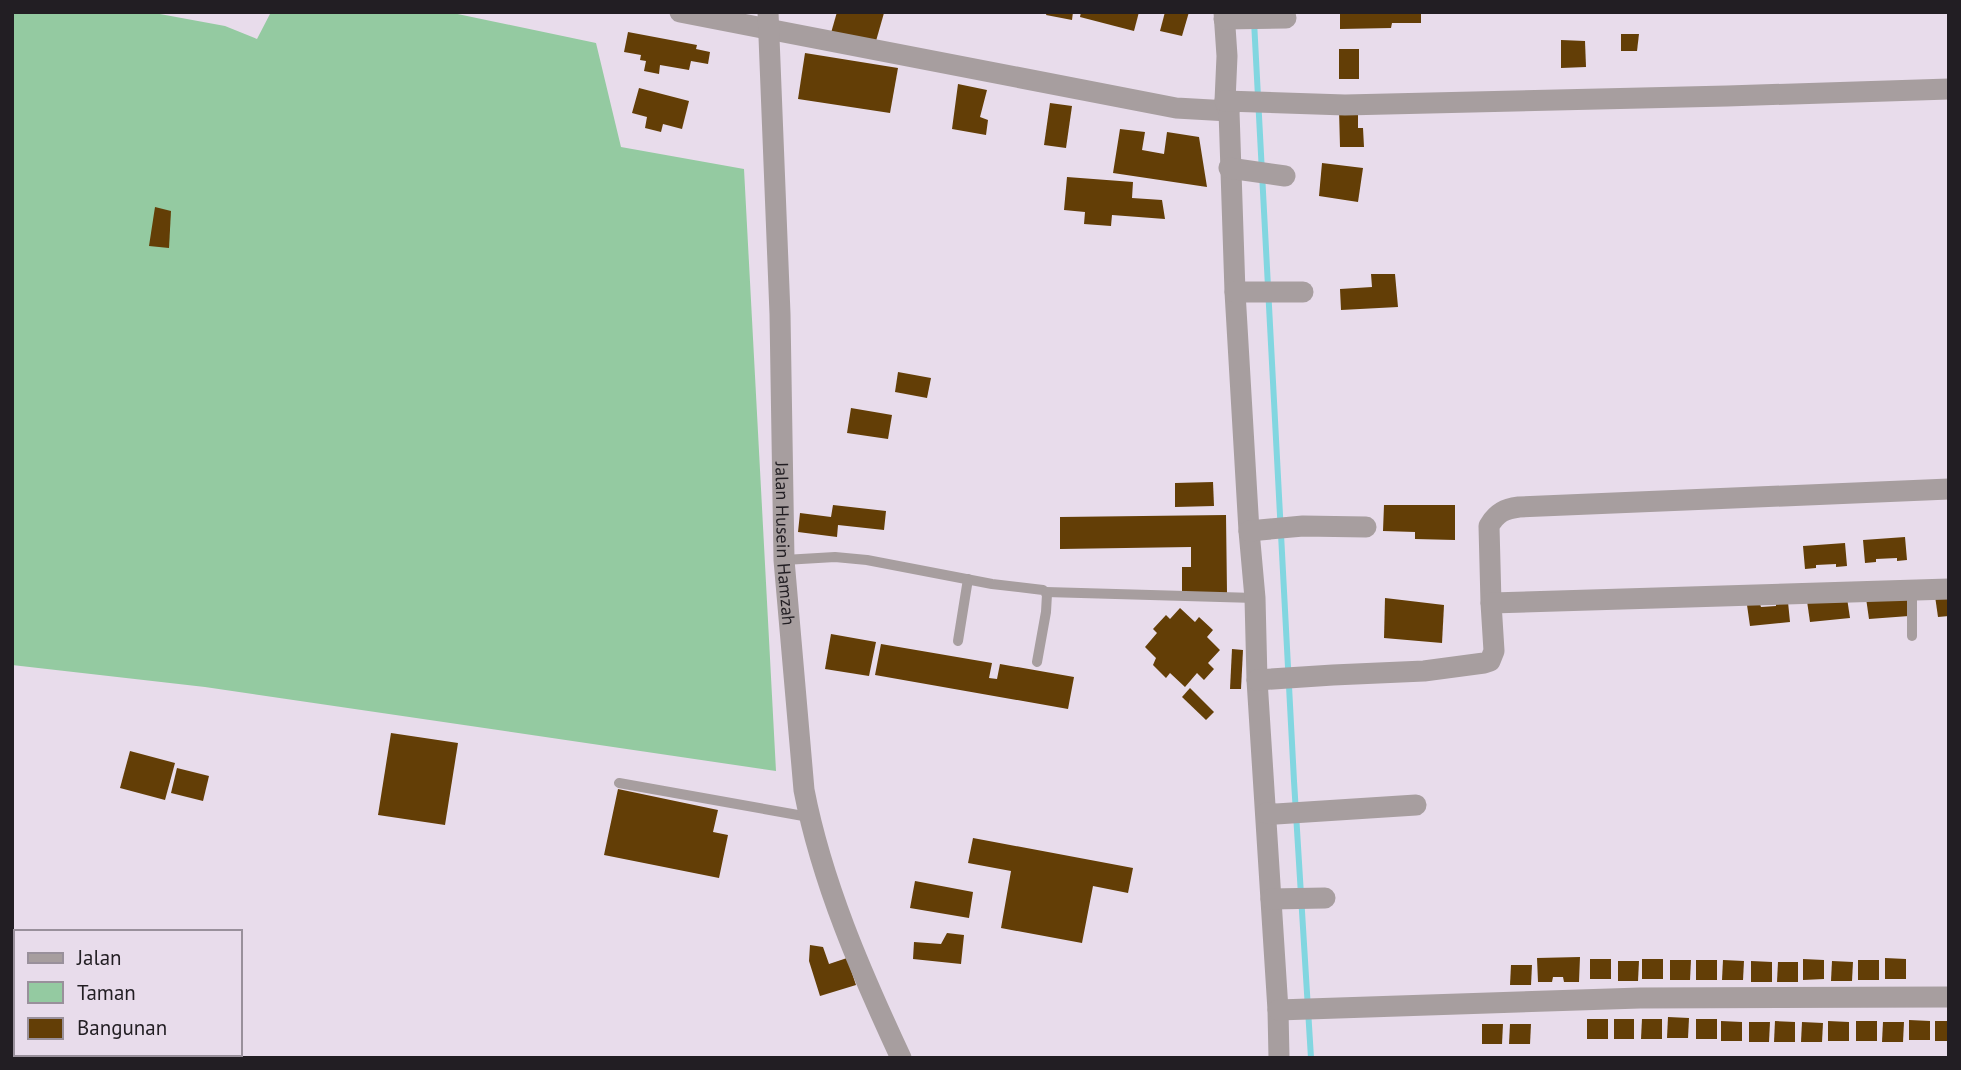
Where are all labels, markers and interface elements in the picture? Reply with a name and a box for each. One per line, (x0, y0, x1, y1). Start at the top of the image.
street label: Jalan Husein Hamzah (771, 461, 801, 626)
legend (14, 930, 242, 1056)
text: Jalan (76, 944, 122, 971)
text: Taman (77, 979, 136, 1006)
text: Bangunan (77, 1014, 167, 1041)

